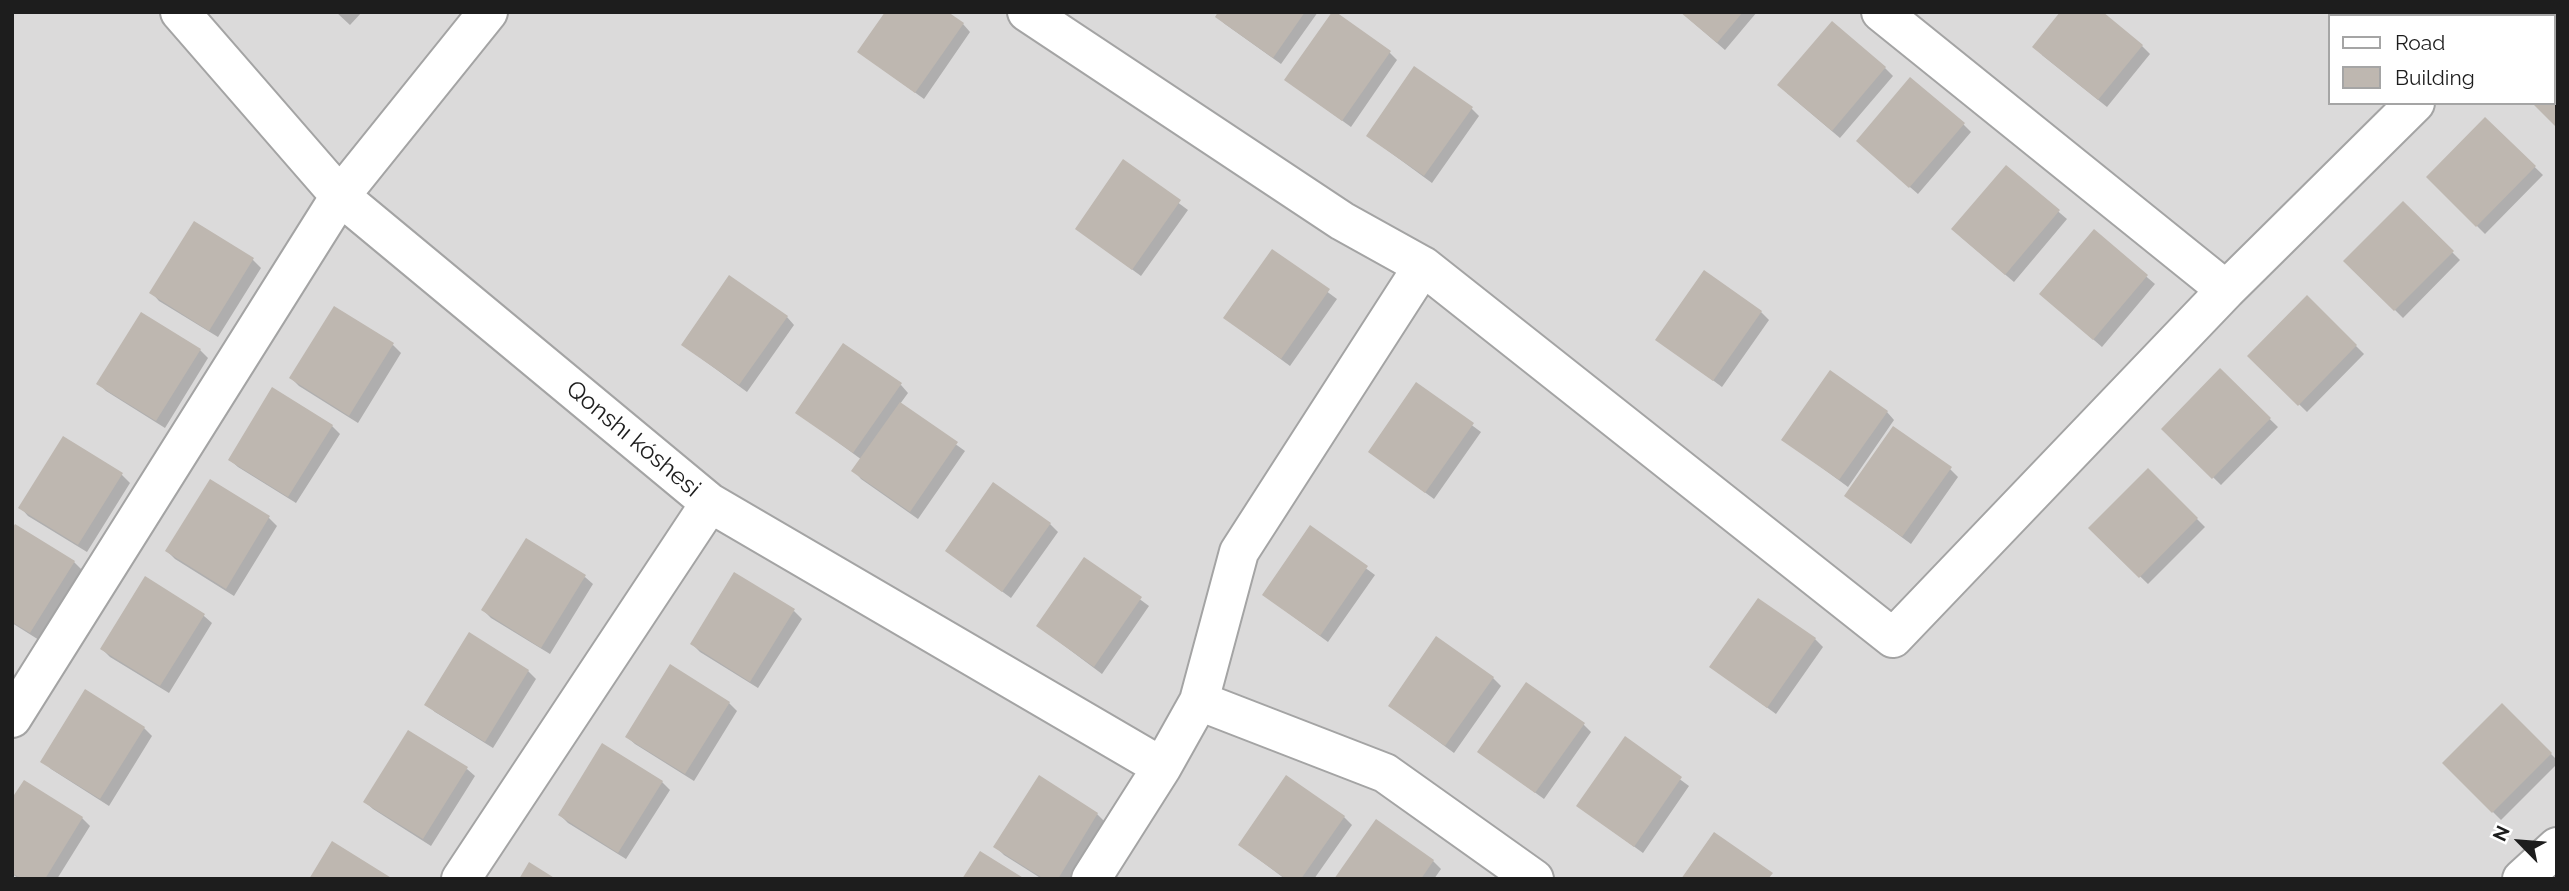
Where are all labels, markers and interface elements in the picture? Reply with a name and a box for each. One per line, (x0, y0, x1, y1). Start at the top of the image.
legend (2328, 14, 2555, 105)
text: Road (2395, 30, 2445, 55)
text: Building (2395, 65, 2475, 90)
street label: Qonshı kóshesi (560, 375, 706, 503)
north arrow (2485, 807, 2555, 877)
text: N (2488, 822, 2514, 844)

